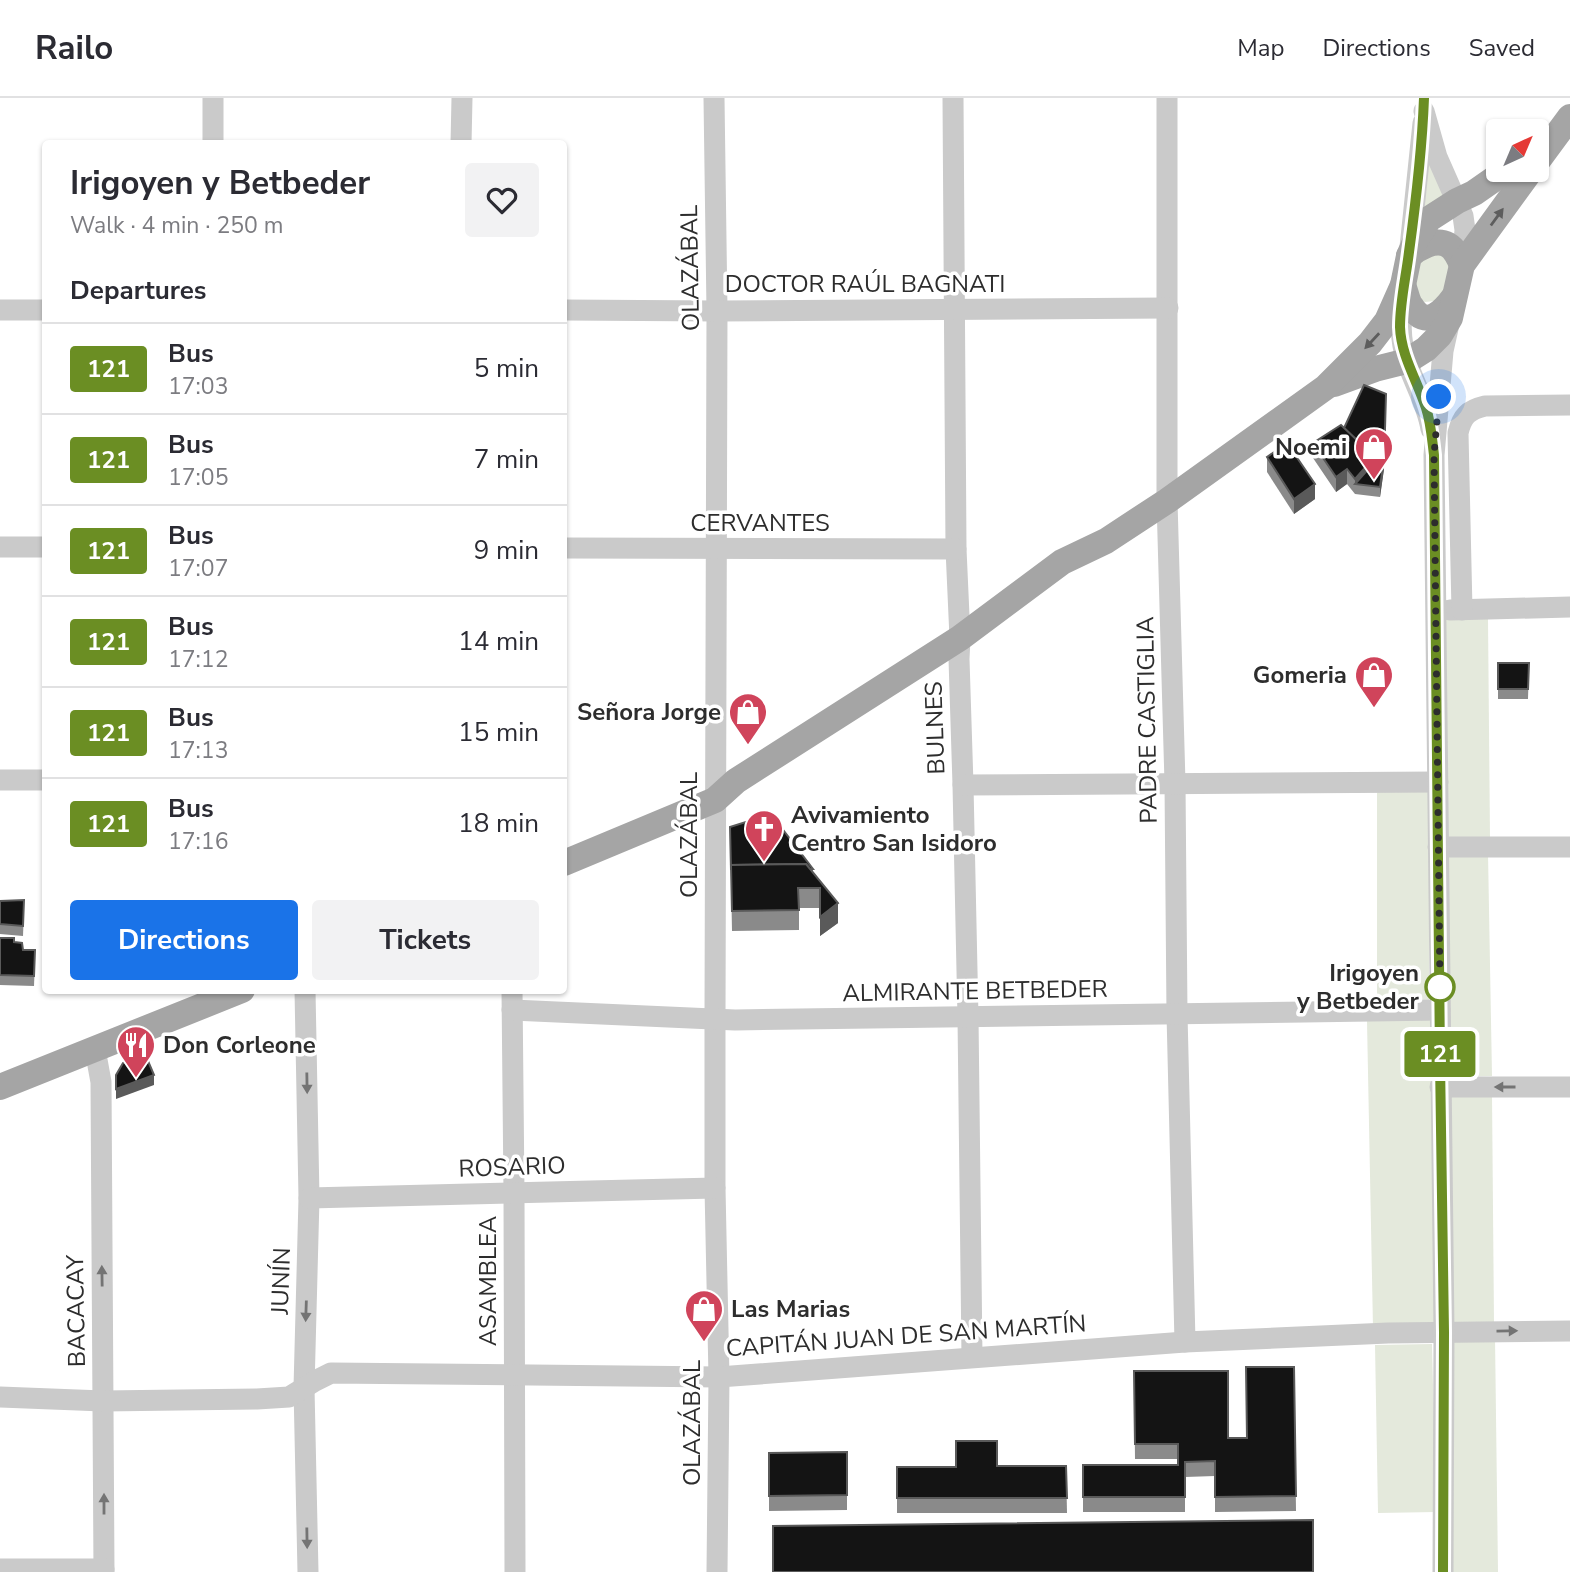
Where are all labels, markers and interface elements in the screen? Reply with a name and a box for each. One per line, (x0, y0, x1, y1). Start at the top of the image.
text: Railo (35, 26, 113, 71)
text: Map (1237, 32, 1284, 64)
text: Directions (1322, 32, 1431, 64)
text: Saved (1469, 32, 1535, 64)
north arrow (1486, 119, 1549, 182)
map controls (1486, 119, 1549, 182)
text: Irigoyen y Betbeder (70, 161, 370, 206)
button: heart (465, 163, 539, 237)
street label: OLAZÁBAL (673, 205, 707, 331)
one-way arrow (1490, 208, 1504, 226)
text: Walk · 4 min · 250 m (70, 210, 283, 241)
street label: DOCTOR RAÚL BAGNATI (725, 268, 1005, 300)
text: Departures (70, 273, 206, 308)
one-way arrow (1364, 332, 1380, 349)
text: Bus (168, 336, 214, 371)
text: 5 min (474, 351, 539, 386)
text: 121 (87, 353, 130, 385)
text: 17:03 (168, 371, 228, 402)
your location (1421, 379, 1456, 414)
shop icon: Noemi (1353, 426, 1395, 481)
text: Bus (168, 427, 214, 462)
place label: Noemi (1275, 431, 1347, 463)
text: 7 min (474, 442, 539, 477)
text: 121 (87, 444, 130, 476)
text: 17:05 (168, 462, 228, 493)
street label: CERVANTES (690, 507, 830, 539)
text: Bus (168, 518, 214, 553)
text: 9 min (474, 533, 539, 568)
text: 121 (87, 535, 130, 567)
text: 17:07 (168, 553, 228, 584)
text: Bus (168, 609, 214, 644)
street label: PADRE CASTIGLIA (1129, 616, 1165, 824)
text: 14 min (458, 624, 539, 659)
text: 121 (87, 626, 130, 658)
text: 17:12 (168, 644, 228, 675)
shop icon: Gomeria (1353, 654, 1395, 709)
place label: Gomeria (1253, 659, 1347, 691)
street label: BULNES (917, 681, 953, 775)
shop icon: Señora Jorge (727, 691, 769, 746)
place label: Señora Jorge (577, 696, 721, 728)
text: Bus (168, 700, 214, 735)
text: 15 min (458, 715, 539, 750)
text: 121 (87, 717, 130, 749)
text: 17:13 (168, 735, 228, 766)
street label: OLAZÁBAL (673, 772, 705, 898)
text: Bus (168, 791, 214, 826)
place label: Avivamiento Centro San Isidoro (791, 799, 997, 859)
text: 18 min (458, 806, 539, 841)
text: 121 (87, 808, 130, 840)
church icon: Avivamiento Centro San Isidoro (743, 808, 785, 863)
text: 17:16 (168, 826, 228, 857)
button: Directions (70, 900, 298, 980)
button: Tickets (312, 900, 539, 980)
place label: Irigoyen y Betbeder (1296, 957, 1420, 1017)
marker: Irigoyen y Betbeder (1425, 972, 1455, 1002)
street label: ALMIRANTE BETBEDER (842, 973, 1108, 1009)
restaurant icon: Don Corleone (115, 1024, 157, 1079)
place label: Don Corleone (163, 1029, 316, 1061)
line badge: 121 (1400, 1031, 1480, 1077)
text: 121 (1418, 1038, 1462, 1070)
one-way arrow (301, 1072, 313, 1094)
one-way arrow (1494, 1081, 1516, 1093)
street label: ROSARIO (458, 1149, 566, 1185)
street label: ASAMBLEA (472, 1215, 504, 1346)
street label: JUNÍN (264, 1247, 298, 1316)
street label: BACACAY (59, 1254, 93, 1367)
one-way arrow (96, 1265, 108, 1287)
shop icon: Las Marias (683, 1288, 725, 1343)
place label: Las Marias (731, 1293, 850, 1325)
one-way arrow (301, 1300, 312, 1322)
street label: CAPITÁN JUAN DE SAN MARTÍN (725, 1307, 1087, 1365)
one-way arrow (1496, 1325, 1518, 1337)
street label: OLAZÁBAL (676, 1360, 708, 1486)
one-way arrow (98, 1493, 110, 1515)
one-way arrow (302, 1527, 313, 1549)

